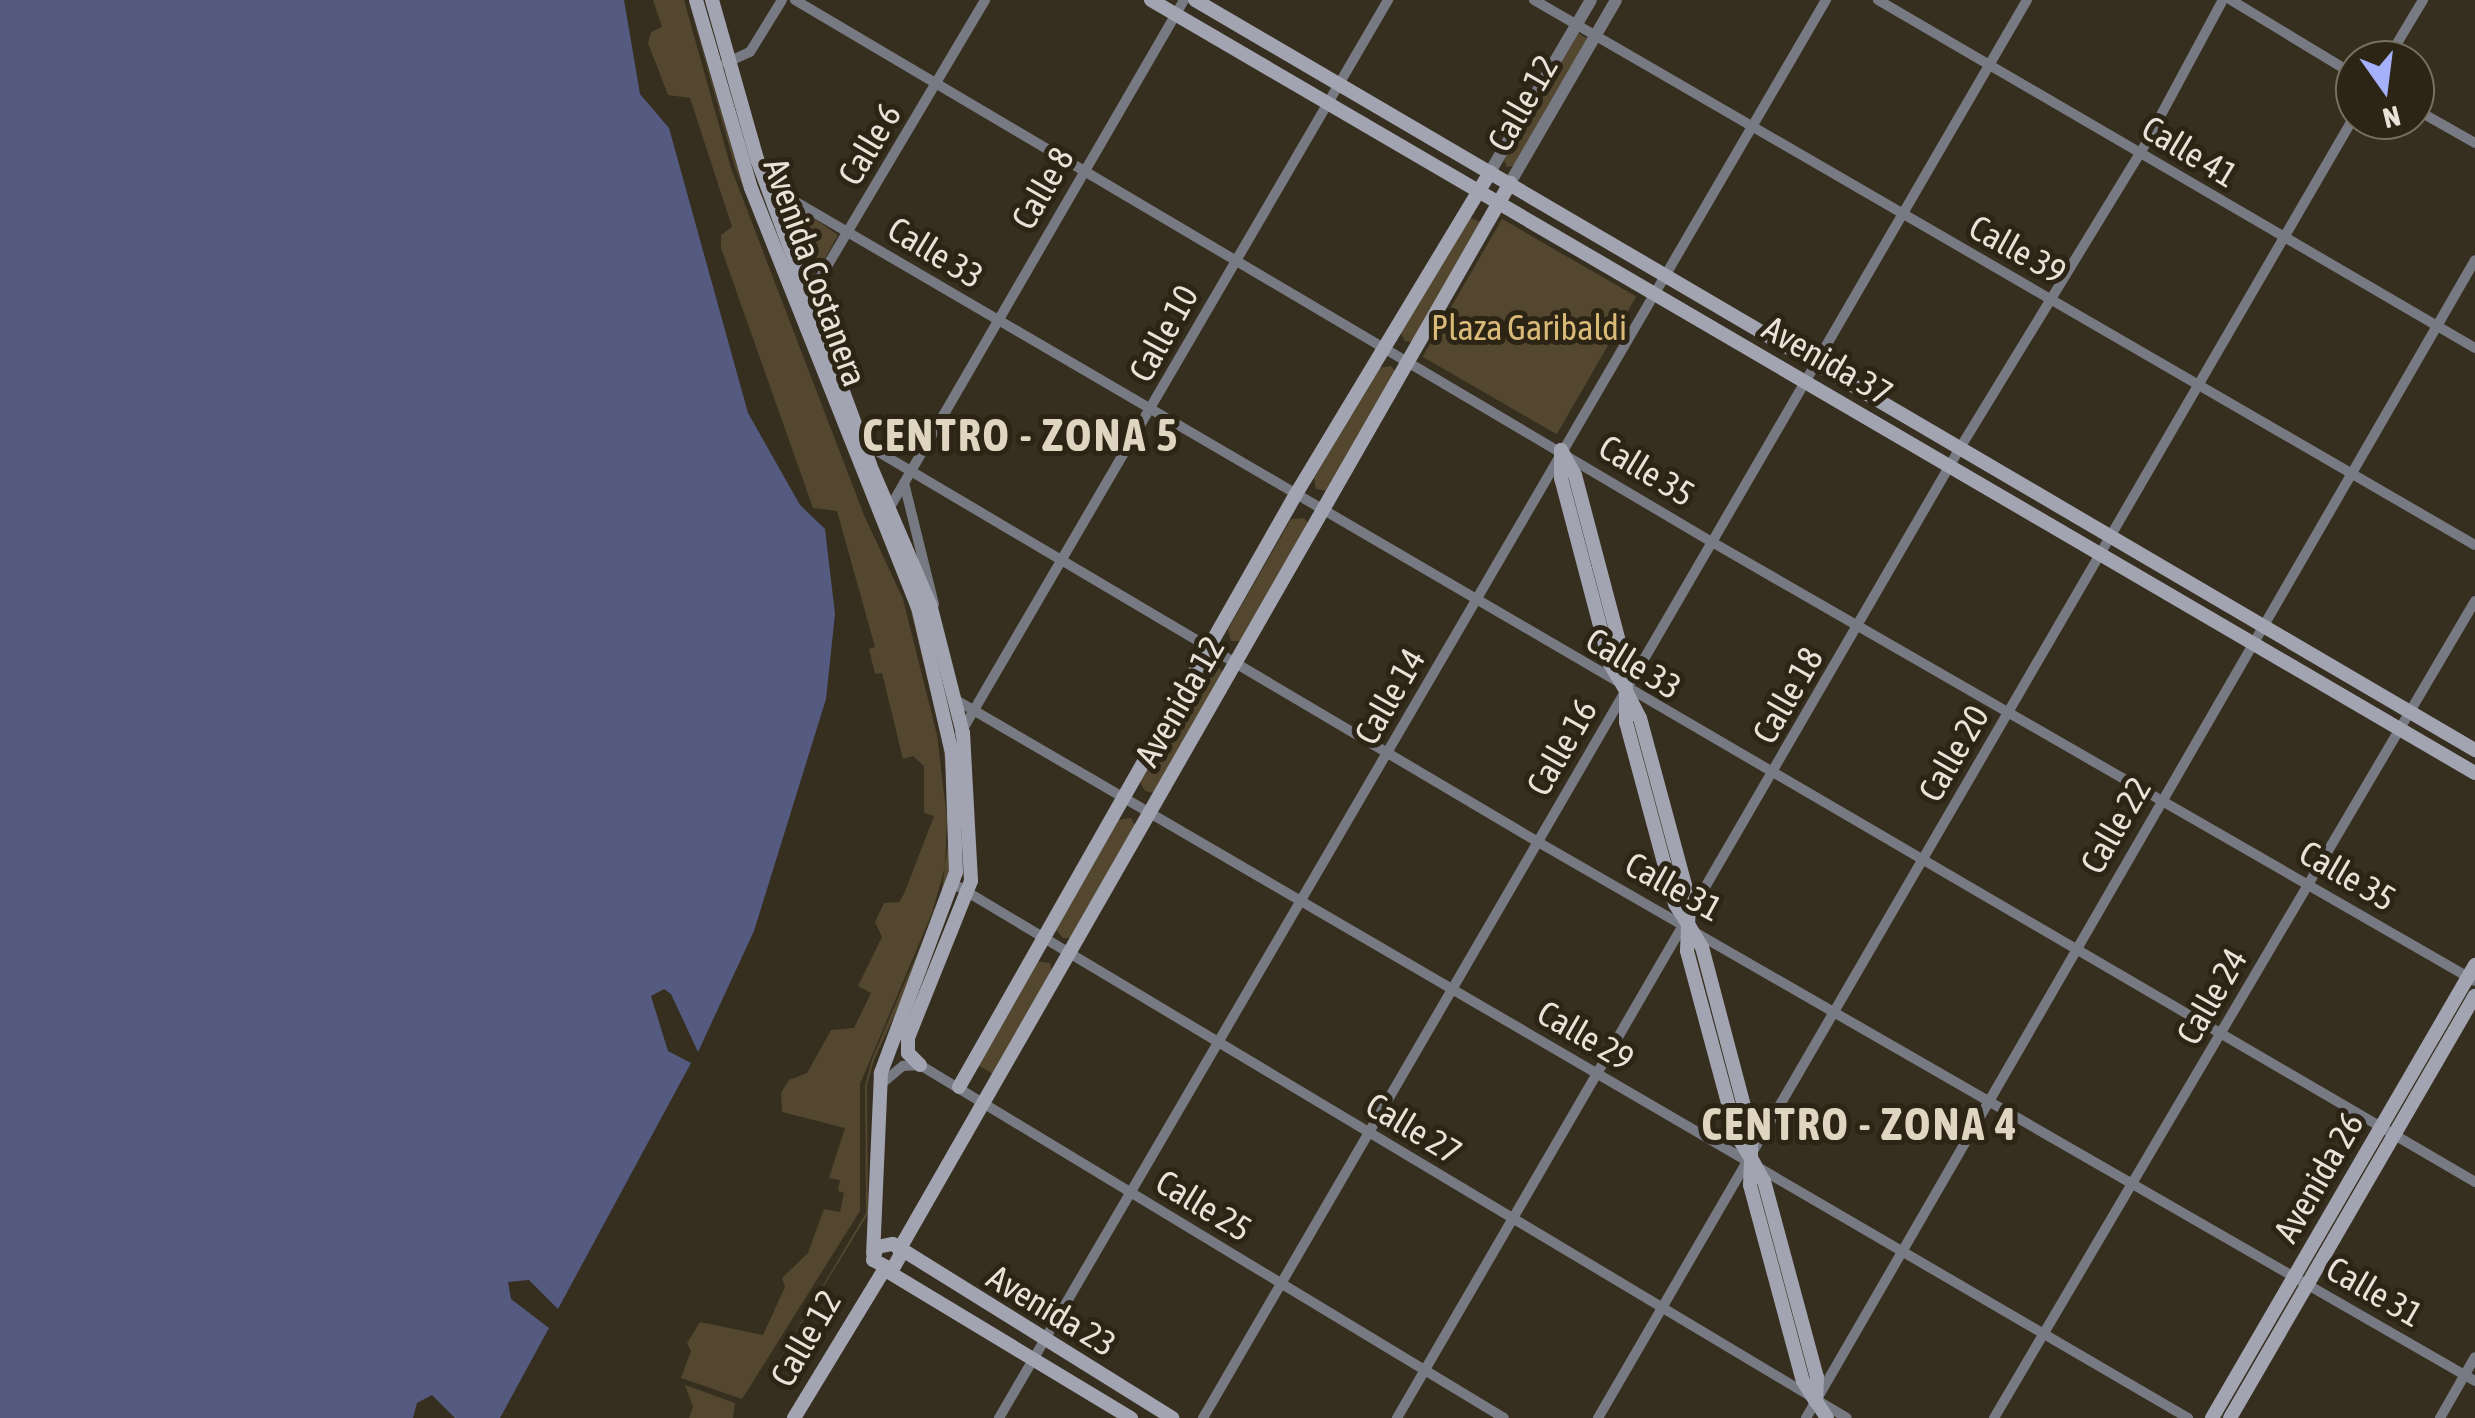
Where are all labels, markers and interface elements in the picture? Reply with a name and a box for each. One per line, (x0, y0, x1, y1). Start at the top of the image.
north arrow (2335, 40, 2435, 140)
street label: Calle 12 (1478, 48, 1566, 158)
street label: Calle 6 (829, 96, 909, 192)
text: N (2380, 100, 2404, 135)
street label: Calle 41 (2135, 106, 2245, 196)
street label: Calle 8 (1002, 140, 1082, 236)
street label: Avenida Costanera (755, 152, 877, 392)
street label: Calle 39 (1962, 205, 2074, 293)
street label: Calle 33 (881, 207, 991, 297)
street label: Calle 10 (1119, 277, 1207, 389)
park label: Plaza Garibaldi (1431, 306, 1627, 348)
street label: Avenida 37 (1756, 306, 1900, 414)
district label: CENTRO - ZONA 5 (862, 409, 1180, 463)
street label: Calle 35 (1592, 425, 1702, 515)
street label: Calle 33 (1579, 618, 1689, 708)
street label: Avenida 12 (1125, 629, 1233, 773)
street label: Calle 18 (1743, 640, 1831, 750)
street label: Calle 14 (1345, 641, 1433, 751)
street label: Calle 16 (1517, 692, 1605, 802)
street label: Calle 20 (1909, 698, 1997, 808)
street label: Calle 22 (2071, 770, 2159, 880)
street label: Calle 35 (2293, 831, 2403, 919)
street label: Calle 31 (1618, 842, 1730, 930)
street label: Calle 24 (2167, 941, 2255, 1051)
street label: Calle 29 (1531, 991, 1641, 1079)
street label: Calle 27 (1359, 1083, 1469, 1173)
district label: CENTRO - ZONA 4 (1701, 1098, 2019, 1152)
street label: Avenida 26 (2264, 1105, 2372, 1249)
street label: Calle 25 (1149, 1160, 1259, 1250)
street label: Calle 31 (2320, 1247, 2430, 1335)
street label: Avenida 23 (980, 1255, 1124, 1365)
street label: Calle 12 (761, 1283, 849, 1393)

